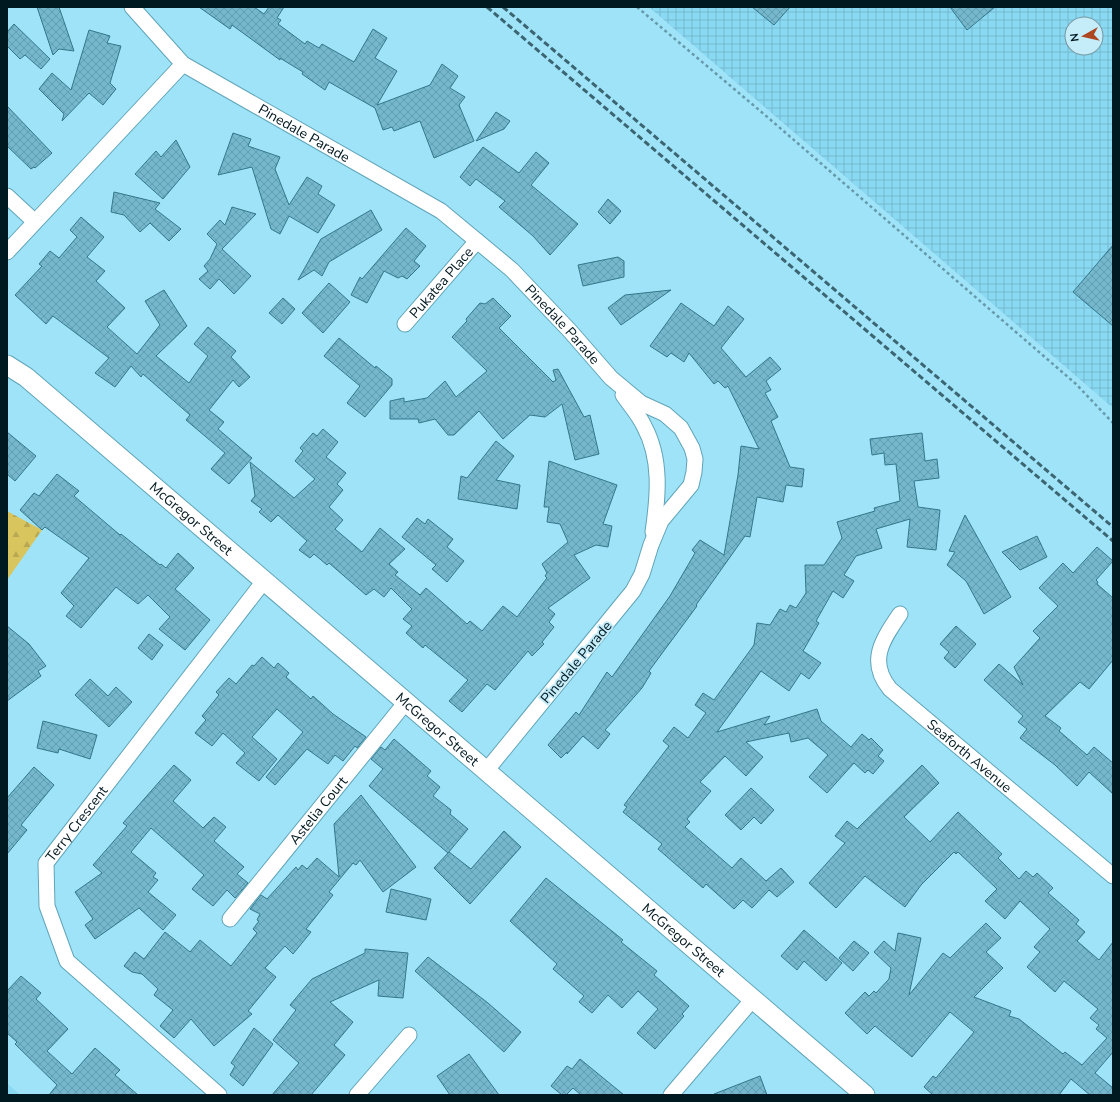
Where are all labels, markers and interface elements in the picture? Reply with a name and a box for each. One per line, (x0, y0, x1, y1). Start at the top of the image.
north arrow (1064, 16, 1104, 56)
text: N (1067, 32, 1083, 42)
street label: Pinedale Parade (255, 100, 353, 167)
street label: Pukatea Place (405, 243, 478, 322)
street label: Pinedale Parade (521, 281, 604, 369)
street label: McGregor Street (145, 478, 237, 560)
street label: Pinedale Parade (536, 617, 616, 708)
street label: McGregor Street (391, 688, 483, 771)
street label: Seaforth Avenue (923, 715, 1016, 797)
street label: Astelia Court (285, 773, 352, 849)
street label: Terry Crescent (41, 782, 112, 866)
street label: McGregor Street (638, 899, 729, 981)

